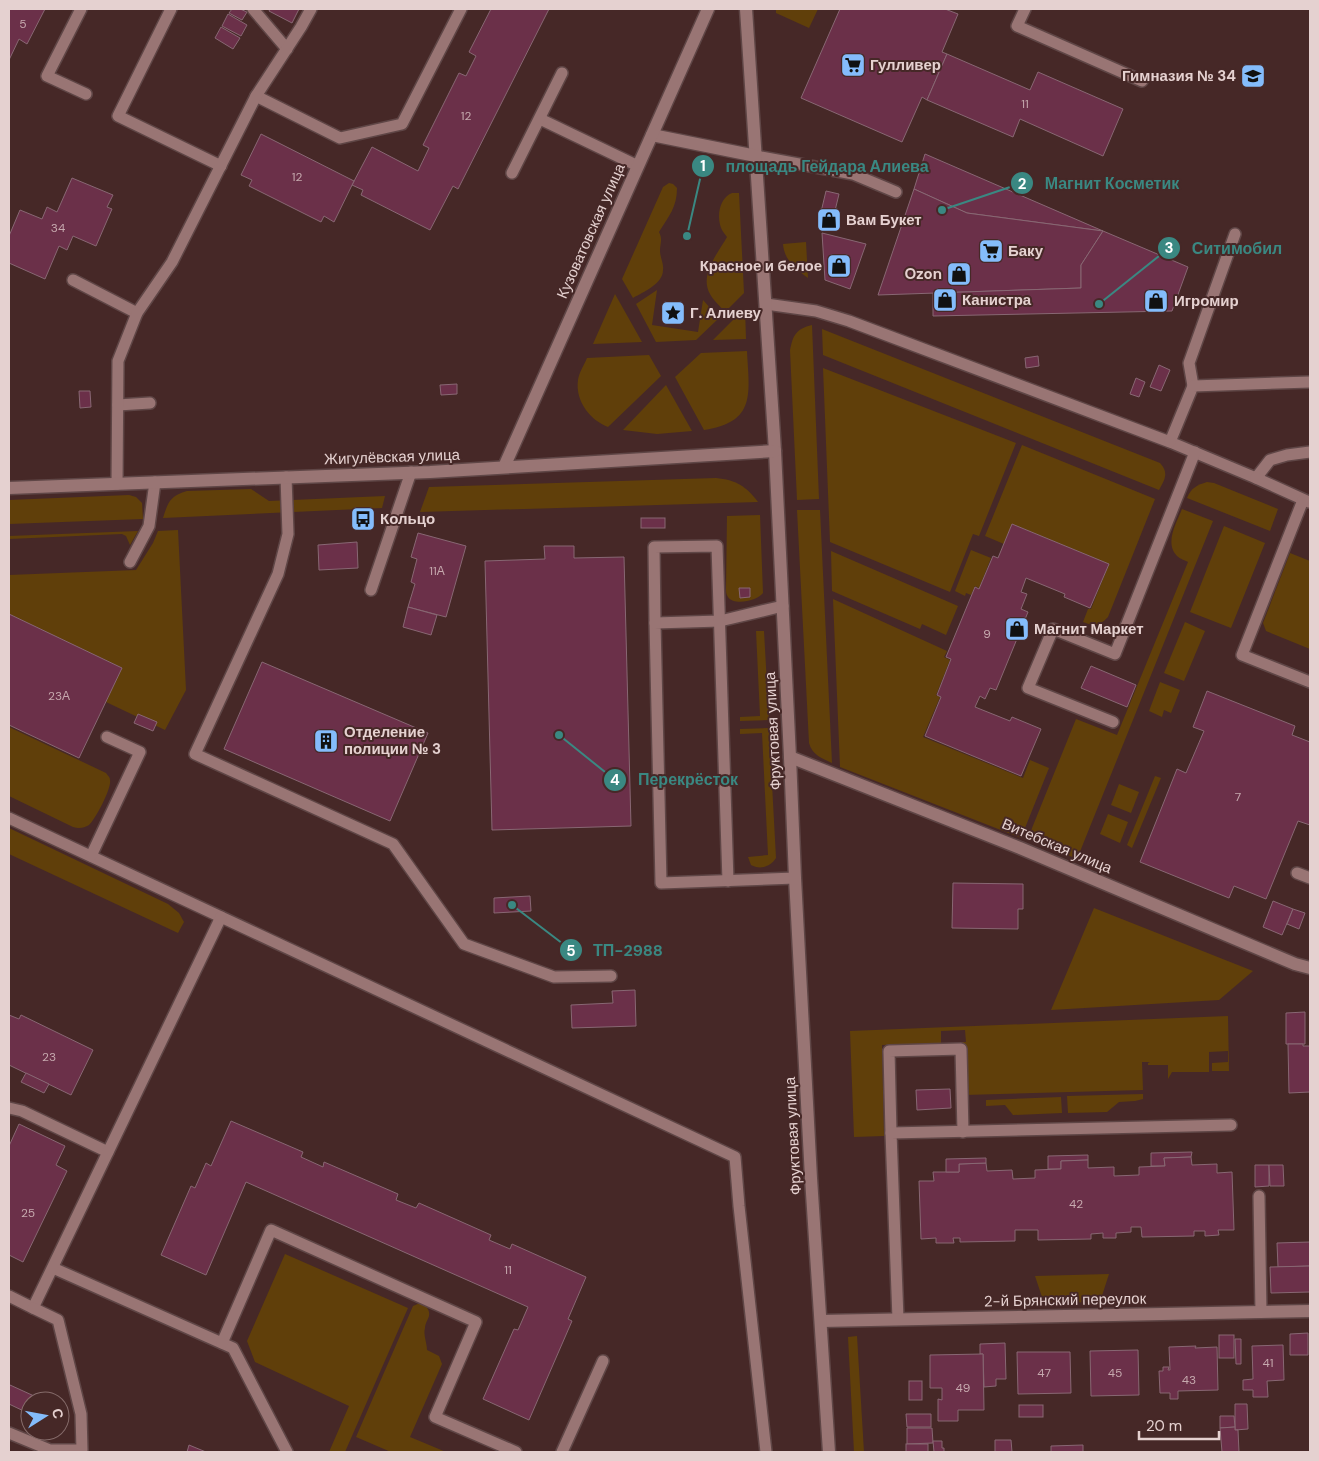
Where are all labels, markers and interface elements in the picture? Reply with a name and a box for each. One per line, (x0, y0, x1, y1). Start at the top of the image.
house number: 5 (19, 16, 27, 32)
supermarket icon: Гулливер (840, 52, 866, 78)
place label: Гулливер (870, 55, 941, 75)
school or university icon: Гимназия № 34 (1240, 63, 1266, 89)
place label: Гимназия № 34 (1122, 66, 1236, 86)
house number: 11 (1021, 96, 1029, 112)
house number: 12 (461, 108, 471, 124)
callout: площадь Гейдара Алиева (691, 151, 939, 182)
text: 1 (700, 156, 706, 176)
text: площадь Гейдара Алиева (725, 156, 929, 177)
street label: Кузоватовская улица (552, 160, 630, 302)
callout: Магнит Косметик (1010, 168, 1189, 199)
house number: 12 (292, 169, 302, 185)
text: Магнит Косметик (1045, 173, 1180, 194)
text: 2 (1018, 174, 1027, 194)
shop icon: Вам Букет (816, 207, 842, 233)
place label: Вам Букет (846, 210, 922, 230)
house number: 34 (51, 220, 65, 236)
callout: Ситимобил (1157, 233, 1292, 264)
supermarket icon: Баку (978, 238, 1004, 264)
text: 3 (1164, 238, 1174, 258)
text: Ситимобил (1192, 238, 1282, 259)
place label: Баку (1008, 241, 1044, 261)
shop icon: Красное и белое (826, 253, 852, 279)
place label: Красное и белое (700, 256, 822, 276)
shop icon: Ozon (946, 261, 972, 287)
place label: Ozon (904, 264, 942, 284)
shop icon: Канистра (932, 287, 958, 313)
shop icon: Игромир (1143, 288, 1169, 314)
place label: Канистра (962, 290, 1032, 310)
place label: Игромир (1174, 291, 1239, 311)
place icon: Г. Алиеву (660, 300, 686, 326)
place label: Г. Алиеву (690, 303, 762, 323)
street label: Жигулёвская улица (324, 445, 461, 469)
bus stop icon: Кольцо (350, 506, 376, 532)
place label: Кольцо (380, 509, 435, 529)
house number: 11А (429, 563, 445, 579)
shop icon: Магнит Маркет (1004, 616, 1030, 642)
place label: Магнит Маркет (1034, 619, 1144, 639)
house number: 9 (983, 626, 991, 642)
street label: Фруктовая улица (760, 671, 786, 791)
house number: 23А (48, 688, 70, 704)
place label: Отделение полиции № 3 (344, 722, 441, 759)
building icon: Отделение полиции № 3 (313, 728, 339, 754)
callout: Перекрёсток (603, 764, 748, 795)
text: Перекрёсток (638, 769, 739, 790)
text: 4 (610, 770, 620, 790)
house number: 7 (1235, 789, 1241, 805)
street label: Витебская улица (999, 814, 1116, 878)
callout: ТП-2988 (559, 935, 673, 966)
text: ТП-2988 (593, 940, 663, 961)
text: 5 (566, 941, 576, 961)
house number: 23 (42, 1049, 56, 1065)
street label: Фруктовая улица (780, 1076, 806, 1196)
house number: 42 (1069, 1196, 1083, 1212)
house number: 25 (21, 1205, 35, 1221)
house number: 11 (504, 1262, 512, 1278)
street label: 2-й Брянский переулок (984, 1289, 1147, 1311)
house number: 41 (1262, 1355, 1274, 1371)
house number: 47 (1037, 1365, 1051, 1381)
house number: 45 (1108, 1365, 1122, 1381)
house number: 43 (1182, 1372, 1196, 1388)
house number: 49 (956, 1380, 970, 1396)
north arrow (20, 1391, 70, 1441)
text: С (48, 1407, 68, 1420)
scale bar (1139, 1408, 1219, 1440)
text: 20 m (1146, 1416, 1182, 1436)

